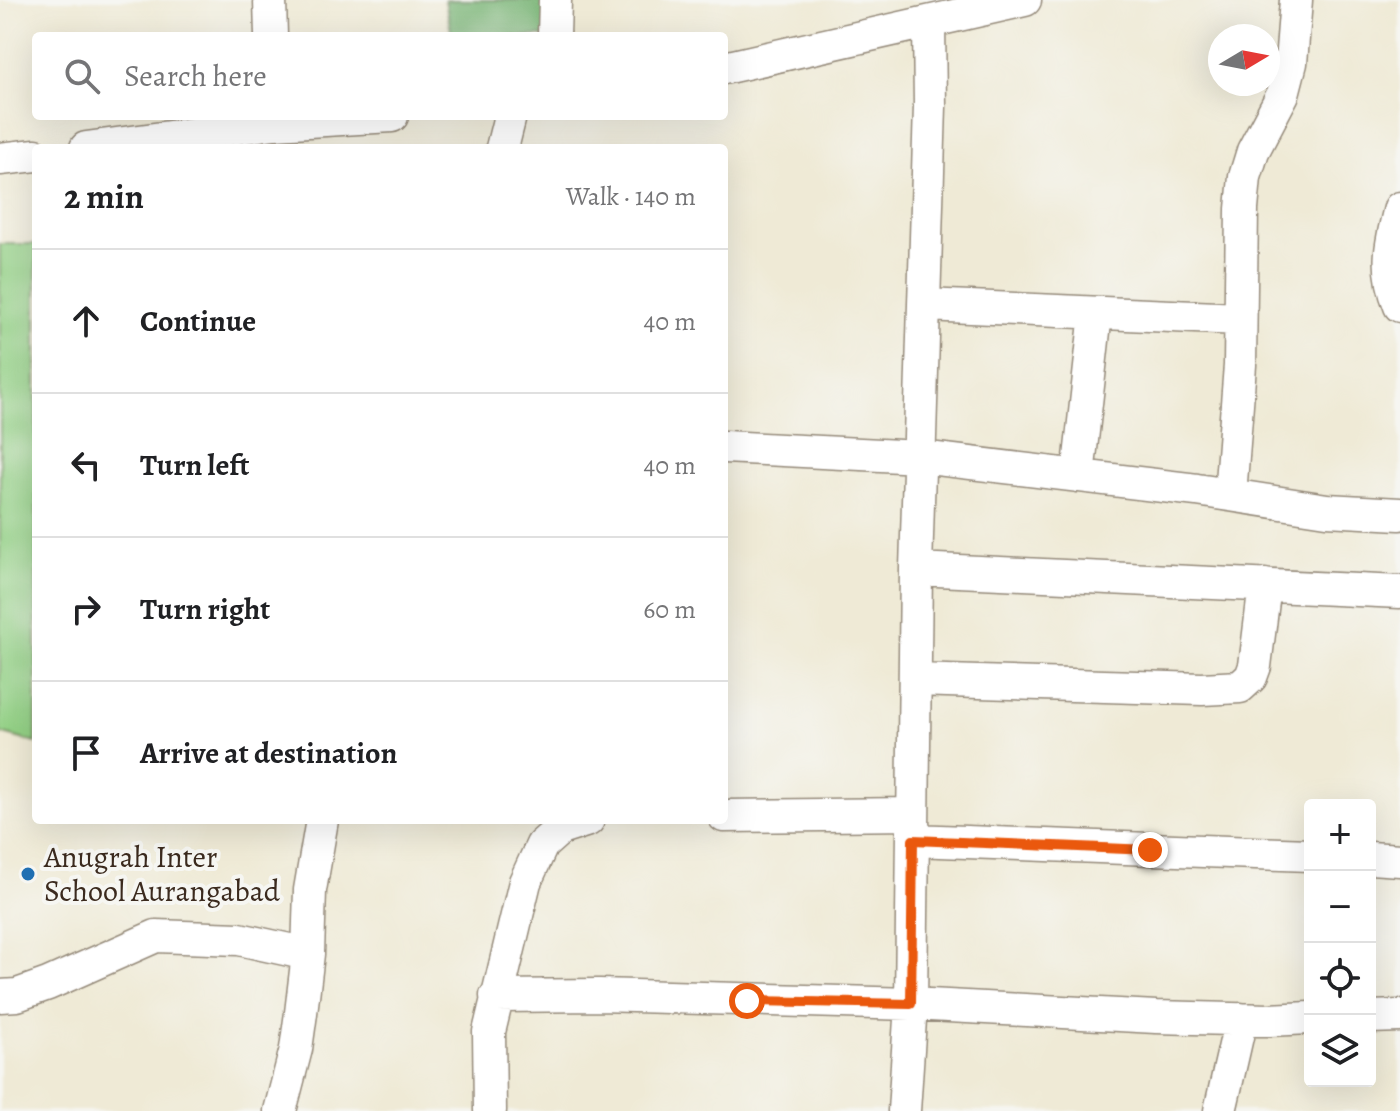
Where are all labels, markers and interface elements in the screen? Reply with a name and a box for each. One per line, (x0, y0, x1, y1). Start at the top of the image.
north arrow (1208, 24, 1280, 96)
search box (32, 32, 728, 120)
icon: search (60, 54, 104, 98)
text: Search here (124, 56, 267, 96)
text: 2 min (64, 173, 144, 220)
text: Walk · 140 m (566, 179, 696, 214)
icon: ahead (64, 299, 108, 343)
text: Continue (140, 301, 256, 341)
text: 40 m (644, 304, 696, 339)
icon: left (64, 443, 108, 487)
text: Turn left (140, 445, 249, 485)
text: 40 m (644, 448, 696, 483)
icon: right (64, 587, 108, 631)
text: Turn right (140, 589, 270, 629)
text: 60 m (643, 592, 696, 627)
icon: arrive (64, 731, 108, 775)
text: Arrive at destination (140, 733, 397, 773)
map controls (1304, 799, 1376, 1087)
button: + (1304, 799, 1376, 871)
route end (1132, 832, 1168, 868)
place label: Anugrah Inter School Aurangabad (43, 837, 281, 911)
marker: Anugrah Inter School Aurangabad (19, 865, 37, 883)
button: − (1304, 871, 1376, 943)
button: locate (1304, 943, 1376, 1015)
route start (729, 983, 765, 1019)
button: layers (1304, 1015, 1376, 1087)

